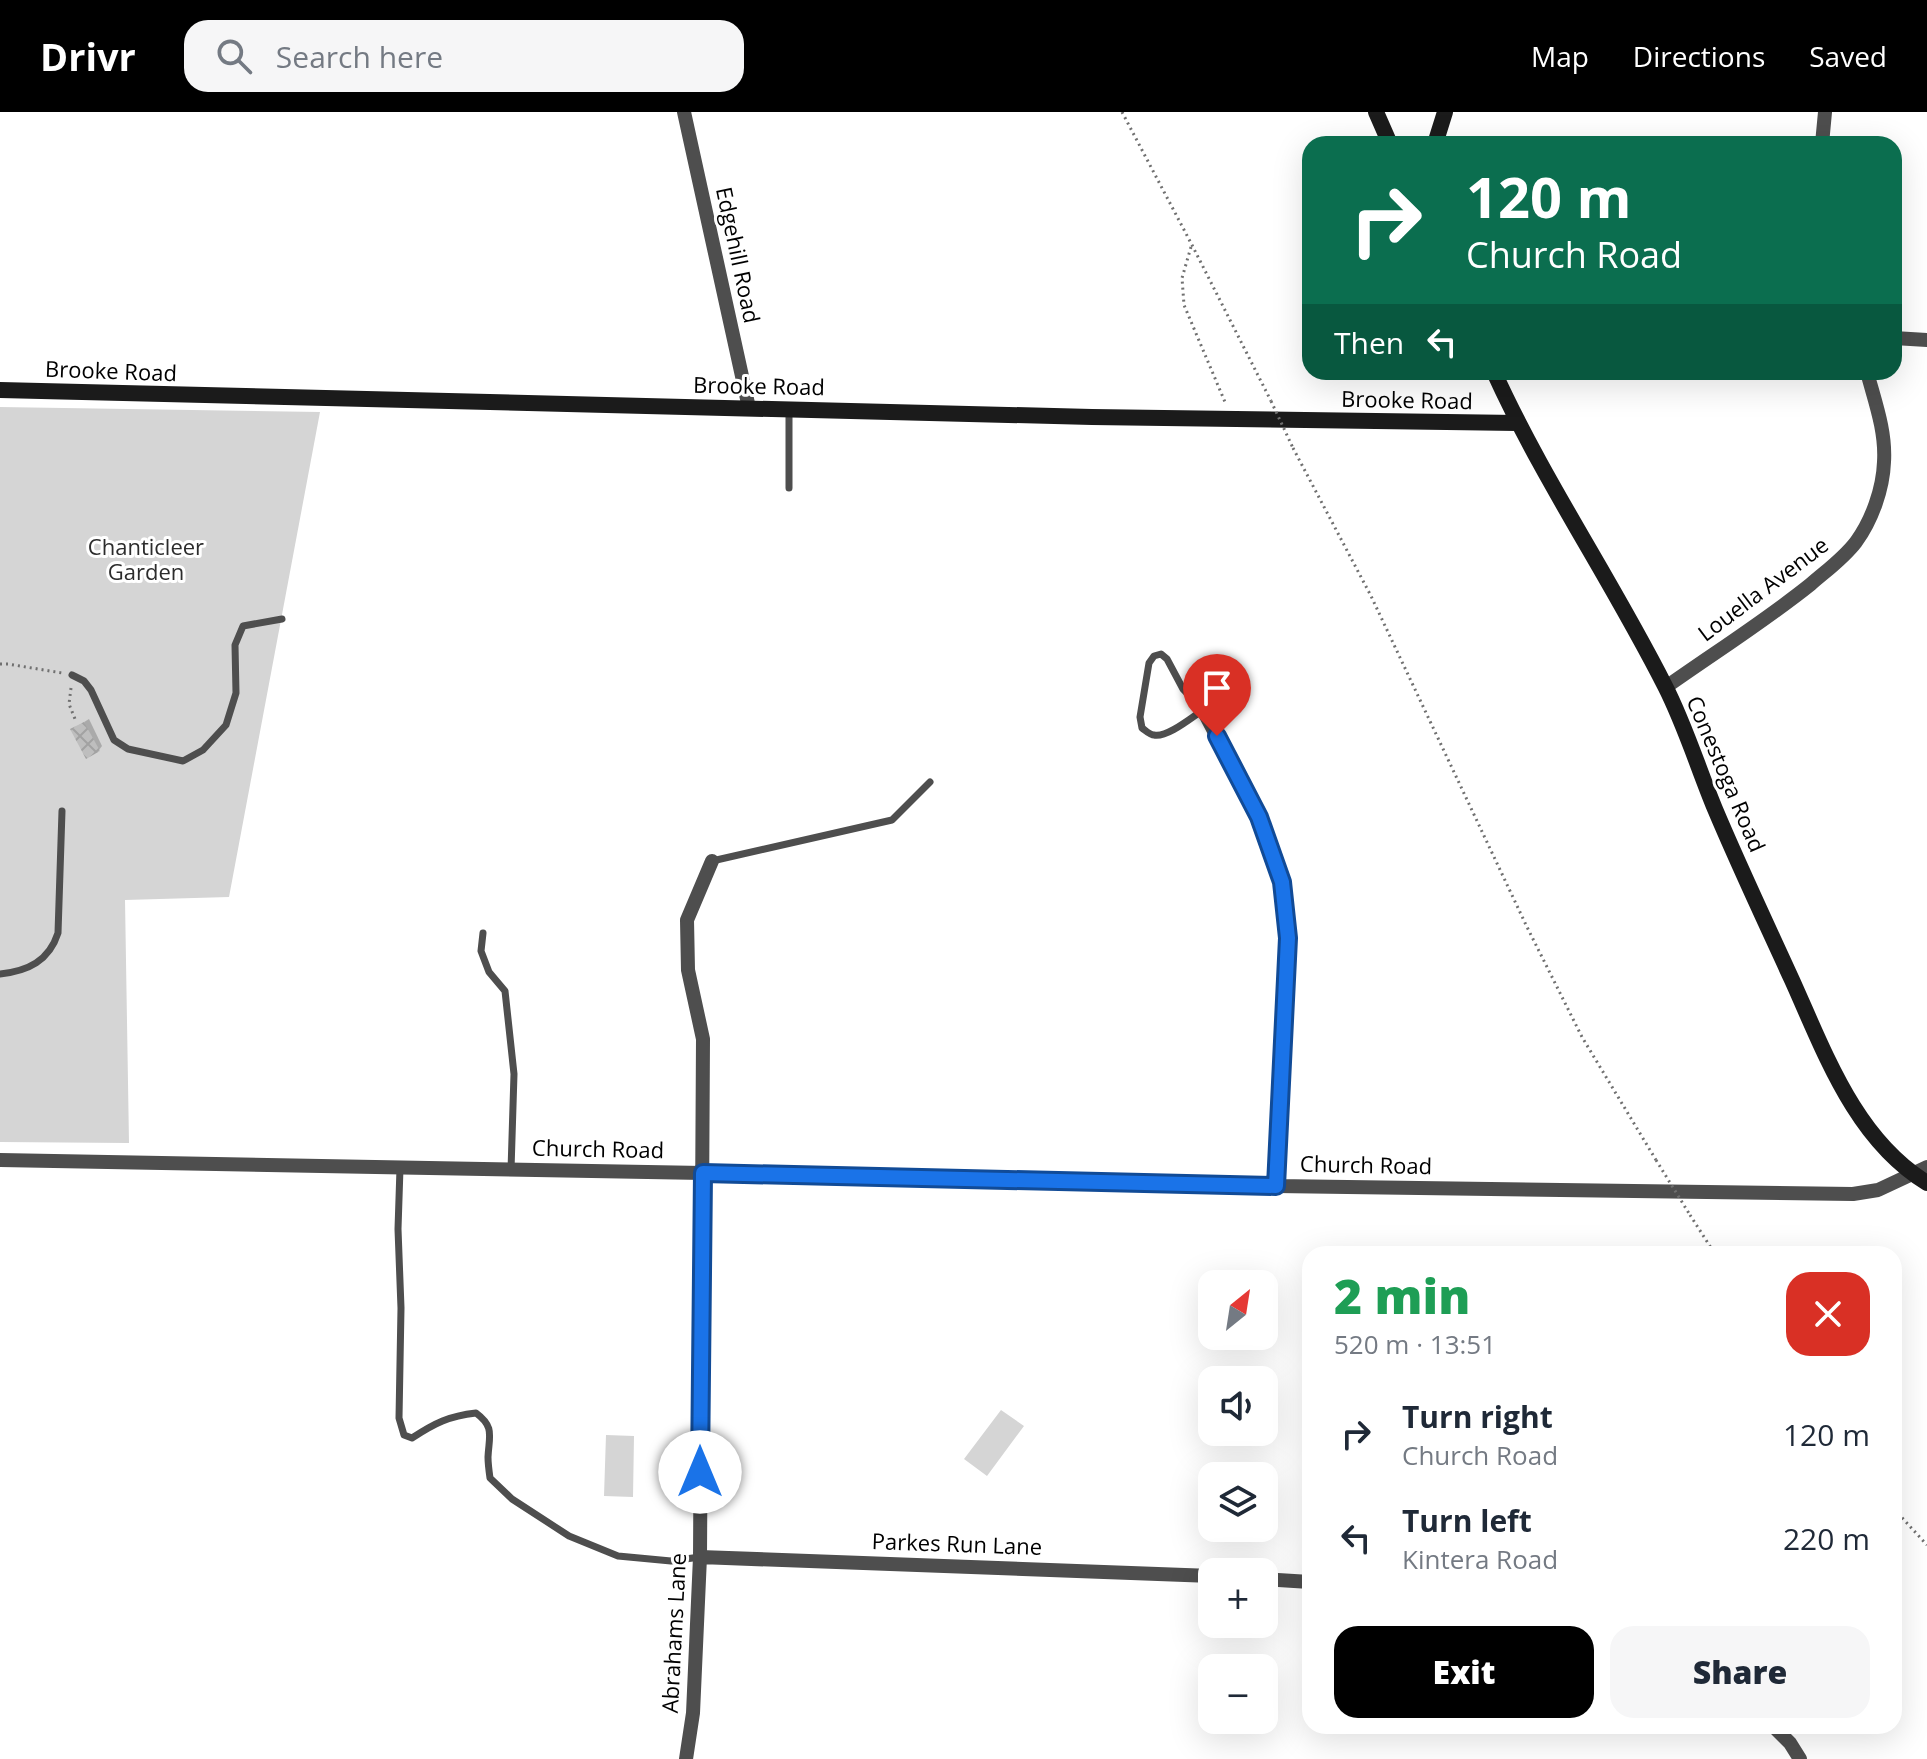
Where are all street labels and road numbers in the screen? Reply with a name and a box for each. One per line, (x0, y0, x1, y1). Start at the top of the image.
street label: Edgehill Road (710, 184, 768, 326)
street label: Brooke Road (45, 353, 177, 387)
street label: Brooke Road (693, 369, 825, 401)
street label: Brooke Road (1341, 383, 1473, 415)
street label: Louella Avenue (1691, 529, 1834, 647)
street label: Conestoga Road (1681, 691, 1773, 856)
street label: Church Road (532, 1132, 664, 1164)
street label: Church Road (1300, 1148, 1432, 1180)
street label: Parkes Run Lane (871, 1525, 1043, 1561)
street label: Abrahams Lane (654, 1552, 692, 1714)

